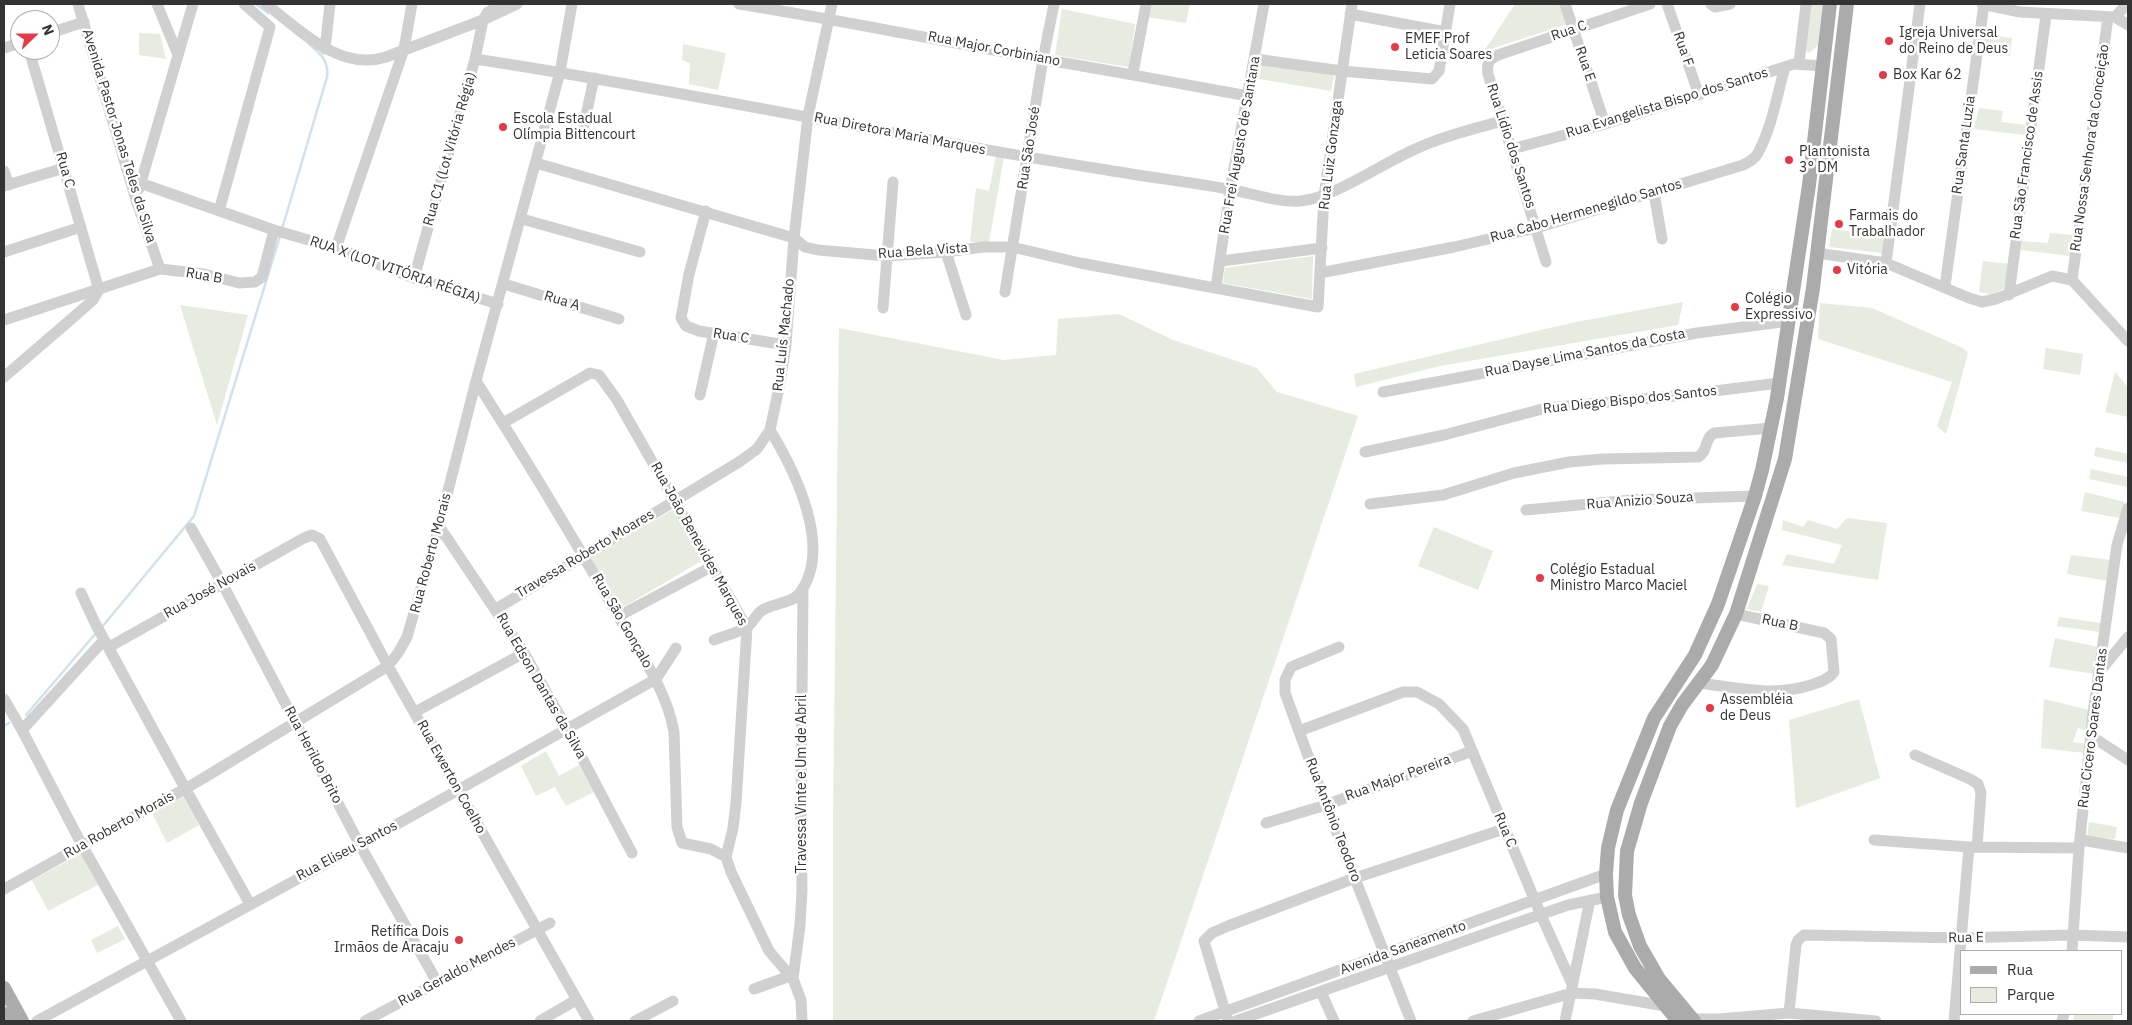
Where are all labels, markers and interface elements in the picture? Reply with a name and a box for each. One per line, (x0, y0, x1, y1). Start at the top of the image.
north arrow (10, 10, 60, 60)
street label: Rua C (1549, 17, 1589, 45)
text: N (38, 22, 58, 38)
place label: Igreja Universal do Reino de Deus (1899, 25, 2008, 58)
street label: Avenida Pastor Jonas Teles da Silva (78, 27, 160, 245)
street label: Rua Major Corbiniano (926, 28, 1062, 70)
street label: Rua F (1669, 29, 1697, 69)
place label: EMEF Prof Leticia Soares (1405, 31, 1492, 64)
marker: Igreja Universal do Reino de Deus (1883, 35, 1895, 47)
marker: EMEF Prof Leticia Soares (1389, 41, 1401, 53)
street label: Rua Nossa Senhora da Conceição (2067, 43, 2113, 253)
street label: Rua E (1571, 44, 1599, 84)
street label: Rua Frei Augusto de Santana (1216, 55, 1264, 235)
street label: Rua Evangelista Bispo dos Santos (1564, 64, 1770, 142)
place label: Box Kar 62 (1893, 67, 1962, 83)
marker: Box Kar 62 (1877, 69, 1889, 81)
street label: Rua C1 (Lot Vitória Régia) (420, 70, 480, 228)
street label: Rua São Francisco de Assis (2007, 70, 2047, 240)
street label: Rua Lídio dos Santos (1483, 82, 1539, 210)
street label: Rua Santa Luzia (1949, 95, 1979, 195)
street label: Rua Luiz Gonzaga (1316, 99, 1346, 211)
street label: Rua São José (1014, 105, 1044, 191)
street label: Rua Diretora Maria Marques (813, 109, 987, 159)
place label: Escola Estadual Olímpia Bittencourt (513, 111, 636, 144)
marker: Escola Estadual Olímpia Bittencourt (497, 121, 509, 133)
place label: Plantonista 3° DM (1799, 144, 1870, 176)
street label: Rua C (52, 150, 78, 190)
marker: Plantonista 3° DM (1783, 154, 1795, 166)
street label: Rua Cabo Hermenegildo Santos (1488, 176, 1684, 246)
place label: Farmais do Trabalhador (1849, 208, 1925, 240)
marker: Farmais do Trabalhador (1833, 218, 1845, 230)
street label: RUA X (LOT VITÓRIA RÉGIA) (308, 233, 482, 307)
street label: Rua Bela Vista (877, 239, 969, 263)
place label: Vitória (1847, 262, 1888, 278)
marker: Vitória (1831, 264, 1843, 276)
street label: Rua B (184, 265, 224, 287)
street label: Rua Luís Machado (770, 278, 798, 392)
street label: Rua A (542, 288, 582, 314)
place label: Colégio Expressivo (1745, 291, 1813, 324)
marker: Colégio Expressivo (1729, 301, 1741, 313)
street label: Rua C (712, 325, 750, 347)
street label: Rua Dayse Lima Santos da Costa (1483, 325, 1687, 381)
street label: Rua Diego Bispo dos Santos (1542, 383, 1718, 417)
street label: Rua João Benevides Marques (647, 459, 751, 629)
street label: Rua Anizio Souza (1586, 489, 1694, 513)
street label: Rua Roberto Morais (407, 491, 455, 615)
street label: Travessa Roberto Moares (513, 506, 657, 602)
street label: Rua José Novais (161, 558, 259, 622)
place label: Colégio Estadual Ministro Marco Maciel (1550, 562, 1687, 594)
street label: Rua São Gonçalo (588, 571, 656, 671)
marker: Colégio Estadual Ministro Marco Maciel (1534, 572, 1546, 584)
street label: Rua Edson Dantas da Silva (492, 610, 590, 762)
street label: Rua B (1760, 611, 1800, 635)
street label: Rua Cicero Soares Dantas (2075, 647, 2111, 809)
place label: Assembléia de Deus (1720, 692, 1793, 724)
street label: Travessa Vinte e Um de Abril (794, 694, 810, 874)
marker: Assembléia de Deus (1704, 702, 1716, 714)
street label: Rua Herildo Brito (280, 704, 346, 806)
street label: Rua Ewerton Coelho (413, 717, 489, 837)
street label: Rua Major Pereira (1343, 751, 1453, 805)
street label: Rua Antônio Teodoro (1302, 756, 1364, 884)
street label: Rua Roberto Morais (61, 788, 177, 862)
street label: Rua C (1490, 810, 1520, 850)
street label: Rua Eliseu Santos (294, 817, 400, 885)
street label: Avenida Saneamento (1338, 917, 1468, 979)
place label: Retífica Dois Irmãos de Aracaju (334, 924, 449, 956)
street label: Rua E (1948, 929, 1984, 947)
street label: Rua Geraldo Mendes (396, 934, 518, 1010)
marker: Retífica Dois Irmãos de Aracaju (453, 934, 465, 946)
legend (1960, 950, 2122, 1015)
text: Rua (2007, 960, 2033, 979)
text: Parque (2007, 985, 2055, 1004)

